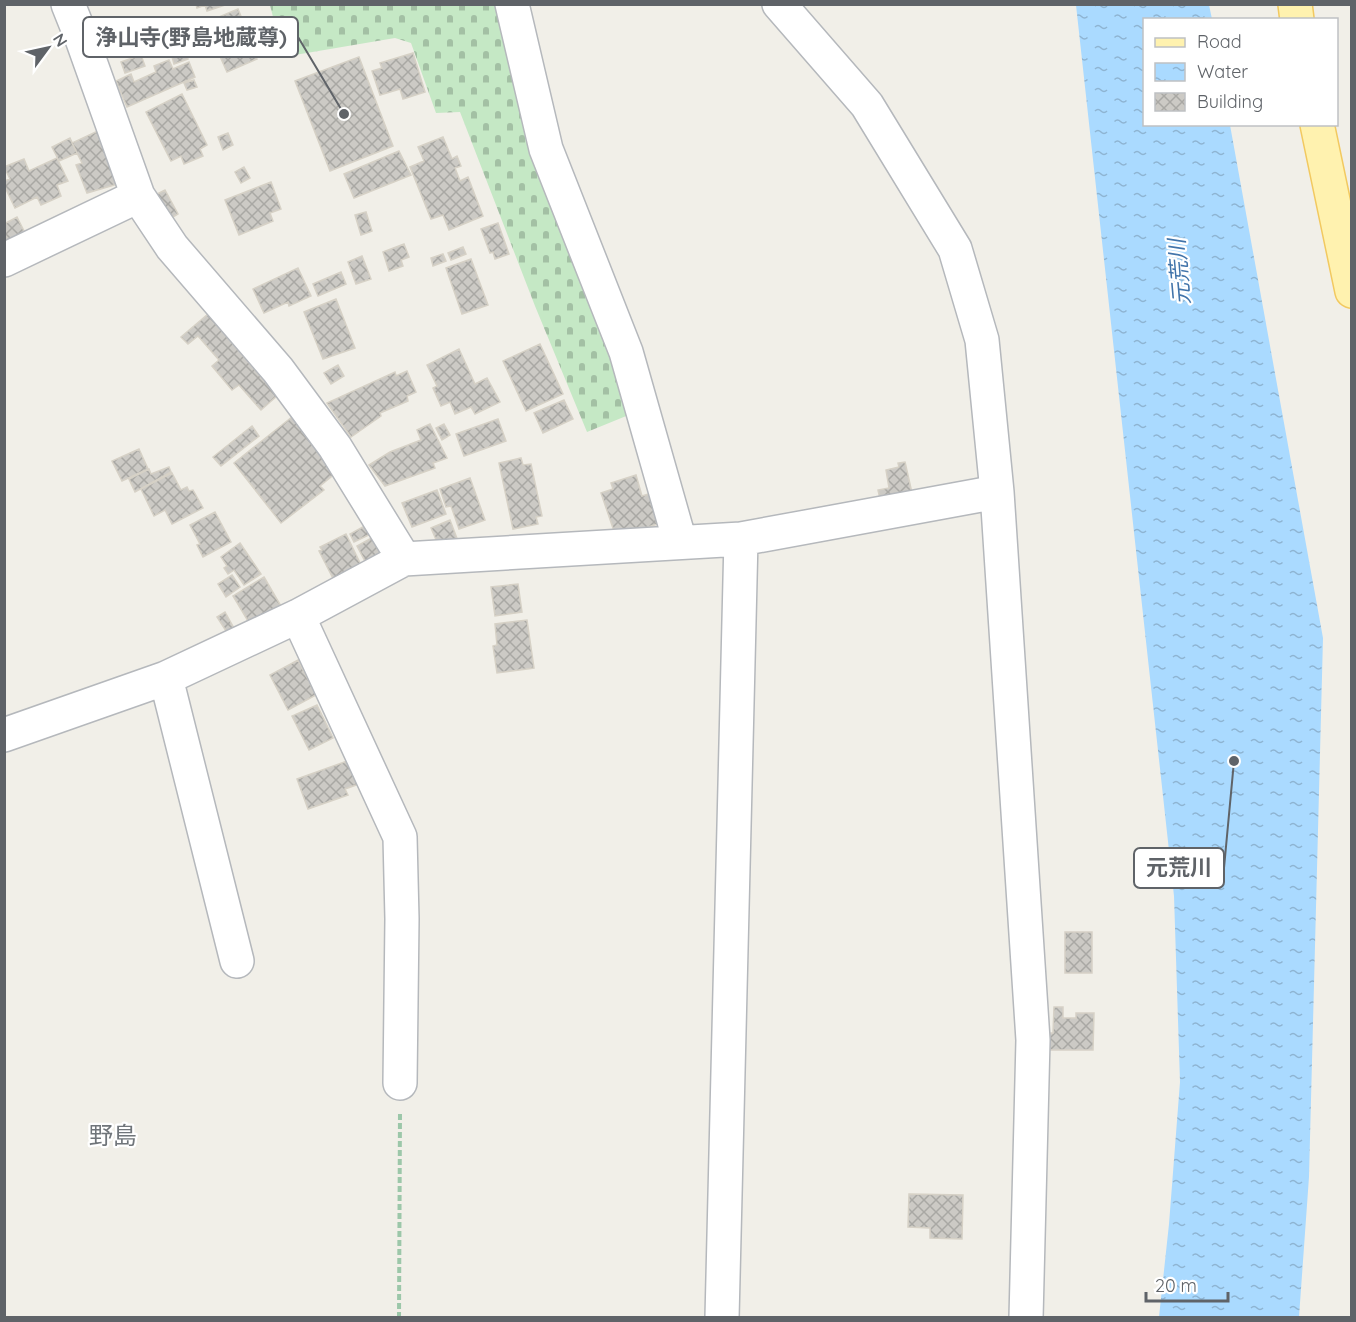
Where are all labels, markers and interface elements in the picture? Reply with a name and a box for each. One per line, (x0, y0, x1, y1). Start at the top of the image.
callout: 浄山寺(野島地蔵尊) (83, 17, 298, 57)
north arrow (18, 18, 78, 78)
legend (1143, 18, 1338, 126)
text: 浄山寺(野島地蔵尊) (95, 23, 287, 51)
text: N (49, 29, 72, 50)
text: Road (1197, 30, 1242, 53)
text: Water (1197, 60, 1248, 83)
text: Building (1197, 90, 1263, 113)
water label: 元荒川 (1162, 236, 1196, 306)
callout: 元荒川 (1134, 848, 1224, 888)
text: 元荒川 (1146, 853, 1212, 881)
district label: 野島 (89, 1120, 137, 1150)
scale bar (1146, 1265, 1228, 1303)
text: 20 m (1155, 1274, 1197, 1297)

